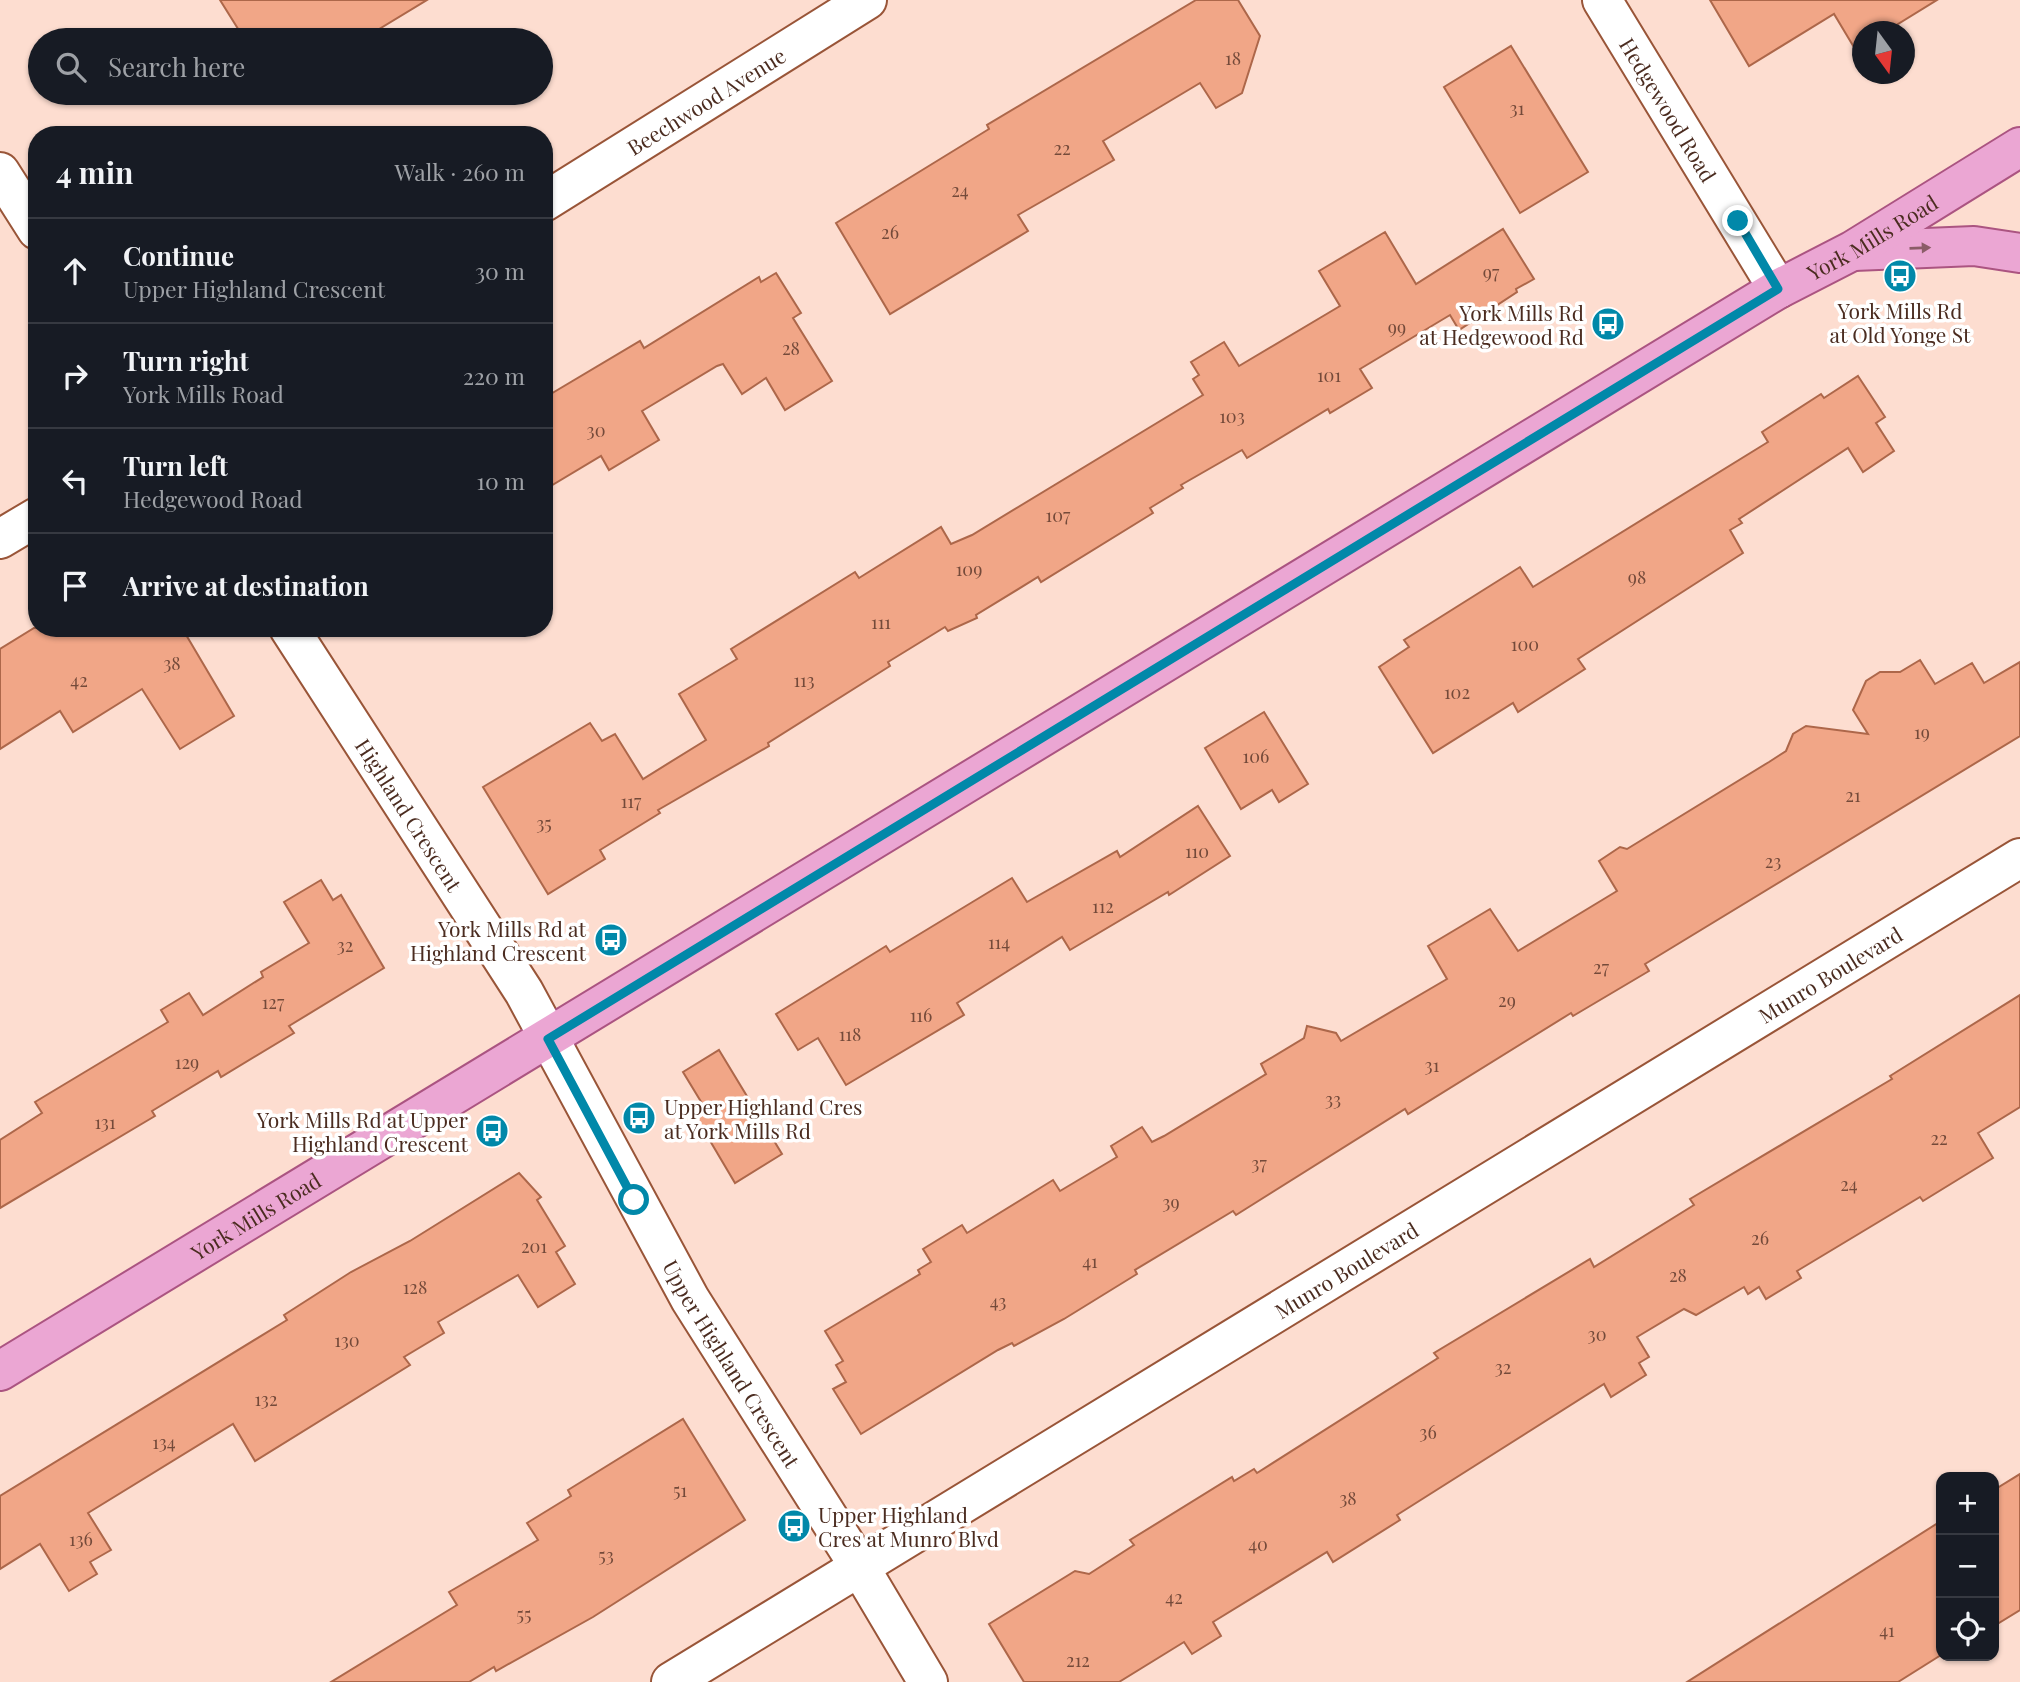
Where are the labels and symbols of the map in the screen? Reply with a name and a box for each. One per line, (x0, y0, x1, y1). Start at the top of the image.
north arrow (1852, 21, 1915, 84)
street label: Hedgewood Road (1614, 32, 1723, 187)
street label: Beechwood Avenue (621, 41, 790, 161)
house number: 18 (1225, 46, 1241, 70)
house number: 31 (1510, 96, 1525, 120)
house number: 22 (1053, 136, 1071, 160)
house number: 24 (951, 178, 969, 202)
street label: York Mills Road (1801, 188, 1943, 286)
route end (1722, 205, 1753, 236)
house number: 26 (881, 220, 899, 244)
one-way arrow (1910, 243, 1932, 254)
bus stop icon: York Mills Rd at Old Yonge St (1881, 257, 1919, 295)
house number: 97 (1483, 260, 1500, 284)
place label: York Mills Rd at Old Yonge St (1830, 296, 1971, 348)
place label: York Mills Rd at Hedgewood Rd (1419, 298, 1584, 350)
bus stop icon: York Mills Rd at Hedgewood Rd (1589, 305, 1627, 343)
house number: 99 (1388, 315, 1406, 339)
house number: 28 (782, 336, 800, 360)
house number: 101 (1317, 363, 1341, 387)
house number: 103 (1219, 404, 1245, 428)
house number: 30 (587, 418, 605, 442)
house number: 107 (1046, 503, 1071, 527)
house number: 109 (956, 557, 982, 581)
house number: 98 (1628, 565, 1646, 589)
house number: 111 (871, 610, 891, 634)
house number: 100 (1511, 632, 1539, 656)
house number: 38 (163, 651, 181, 675)
house number: 42 (70, 668, 88, 692)
house number: 113 (793, 668, 815, 692)
house number: 102 (1444, 680, 1470, 704)
house number: 19 (1914, 720, 1930, 744)
street label: Highland Crescent (350, 733, 469, 897)
house number: 106 (1243, 744, 1269, 768)
house number: 21 (1845, 783, 1861, 807)
house number: 117 (621, 789, 642, 813)
house number: 35 (536, 811, 552, 835)
house number: 110 (1185, 839, 1209, 863)
house number: 23 (1765, 849, 1781, 873)
house number: 112 (1092, 894, 1114, 918)
place label: York Mills Rd at Highland Crescent (410, 914, 587, 966)
street label: Munro Boulevard (1753, 920, 1907, 1029)
bus stop icon: York Mills Rd at Highland Crescent (592, 921, 630, 959)
house number: 114 (988, 930, 1010, 954)
house number: 32 (337, 933, 353, 957)
house number: 27 (1593, 955, 1610, 979)
house number: 29 (1498, 988, 1516, 1012)
house number: 127 (262, 990, 285, 1014)
house number: 116 (910, 1003, 932, 1027)
house number: 118 (839, 1022, 861, 1046)
house number: 129 (175, 1050, 199, 1074)
house number: 31 (1425, 1053, 1440, 1077)
house number: 33 (1325, 1087, 1341, 1111)
place label: Upper Highland Cres at York Mills Rd (664, 1092, 862, 1144)
bus stop icon: Upper Highland Cres at York Mills Rd (620, 1099, 658, 1137)
place label: York Mills Rd at Upper Highland Crescent (256, 1105, 469, 1157)
house number: 131 (94, 1110, 116, 1134)
bus stop icon: York Mills Rd at Upper Highland Crescent (473, 1112, 511, 1150)
house number: 22 (1930, 1126, 1948, 1150)
house number: 37 (1251, 1151, 1267, 1175)
street label: York Mills Road (185, 1165, 325, 1266)
house number: 24 (1840, 1172, 1858, 1196)
route start (618, 1184, 649, 1215)
house number: 39 (1162, 1190, 1180, 1214)
street label: Munro Boulevard (1269, 1215, 1423, 1324)
house number: 26 (1751, 1226, 1769, 1250)
house number: 201 (521, 1234, 547, 1258)
house number: 41 (1082, 1249, 1098, 1273)
street label: Upper Highland Crescent (657, 1255, 807, 1473)
house number: 28 (1669, 1263, 1687, 1287)
house number: 128 (403, 1275, 427, 1299)
house number: 43 (990, 1289, 1006, 1313)
house number: 30 (1588, 1322, 1606, 1346)
house number: 130 (334, 1328, 360, 1352)
house number: 32 (1495, 1355, 1511, 1379)
house number: 132 (254, 1387, 278, 1411)
house number: 36 (1419, 1420, 1437, 1444)
house number: 134 (152, 1430, 176, 1454)
house number: 51 (673, 1478, 687, 1502)
house number: 38 (1339, 1486, 1357, 1510)
place label: Upper Highland Cres at Munro Blvd (818, 1500, 999, 1552)
bus stop icon: Upper Highland Cres at Munro Blvd (775, 1507, 813, 1545)
house number: 136 (69, 1527, 93, 1551)
house number: 40 (1248, 1532, 1268, 1556)
house number: 53 (598, 1543, 614, 1567)
house number: 42 (1165, 1585, 1183, 1609)
house number: 55 (517, 1602, 531, 1626)
house number: 41 (1879, 1618, 1895, 1642)
house number: 212 (1066, 1648, 1090, 1672)

